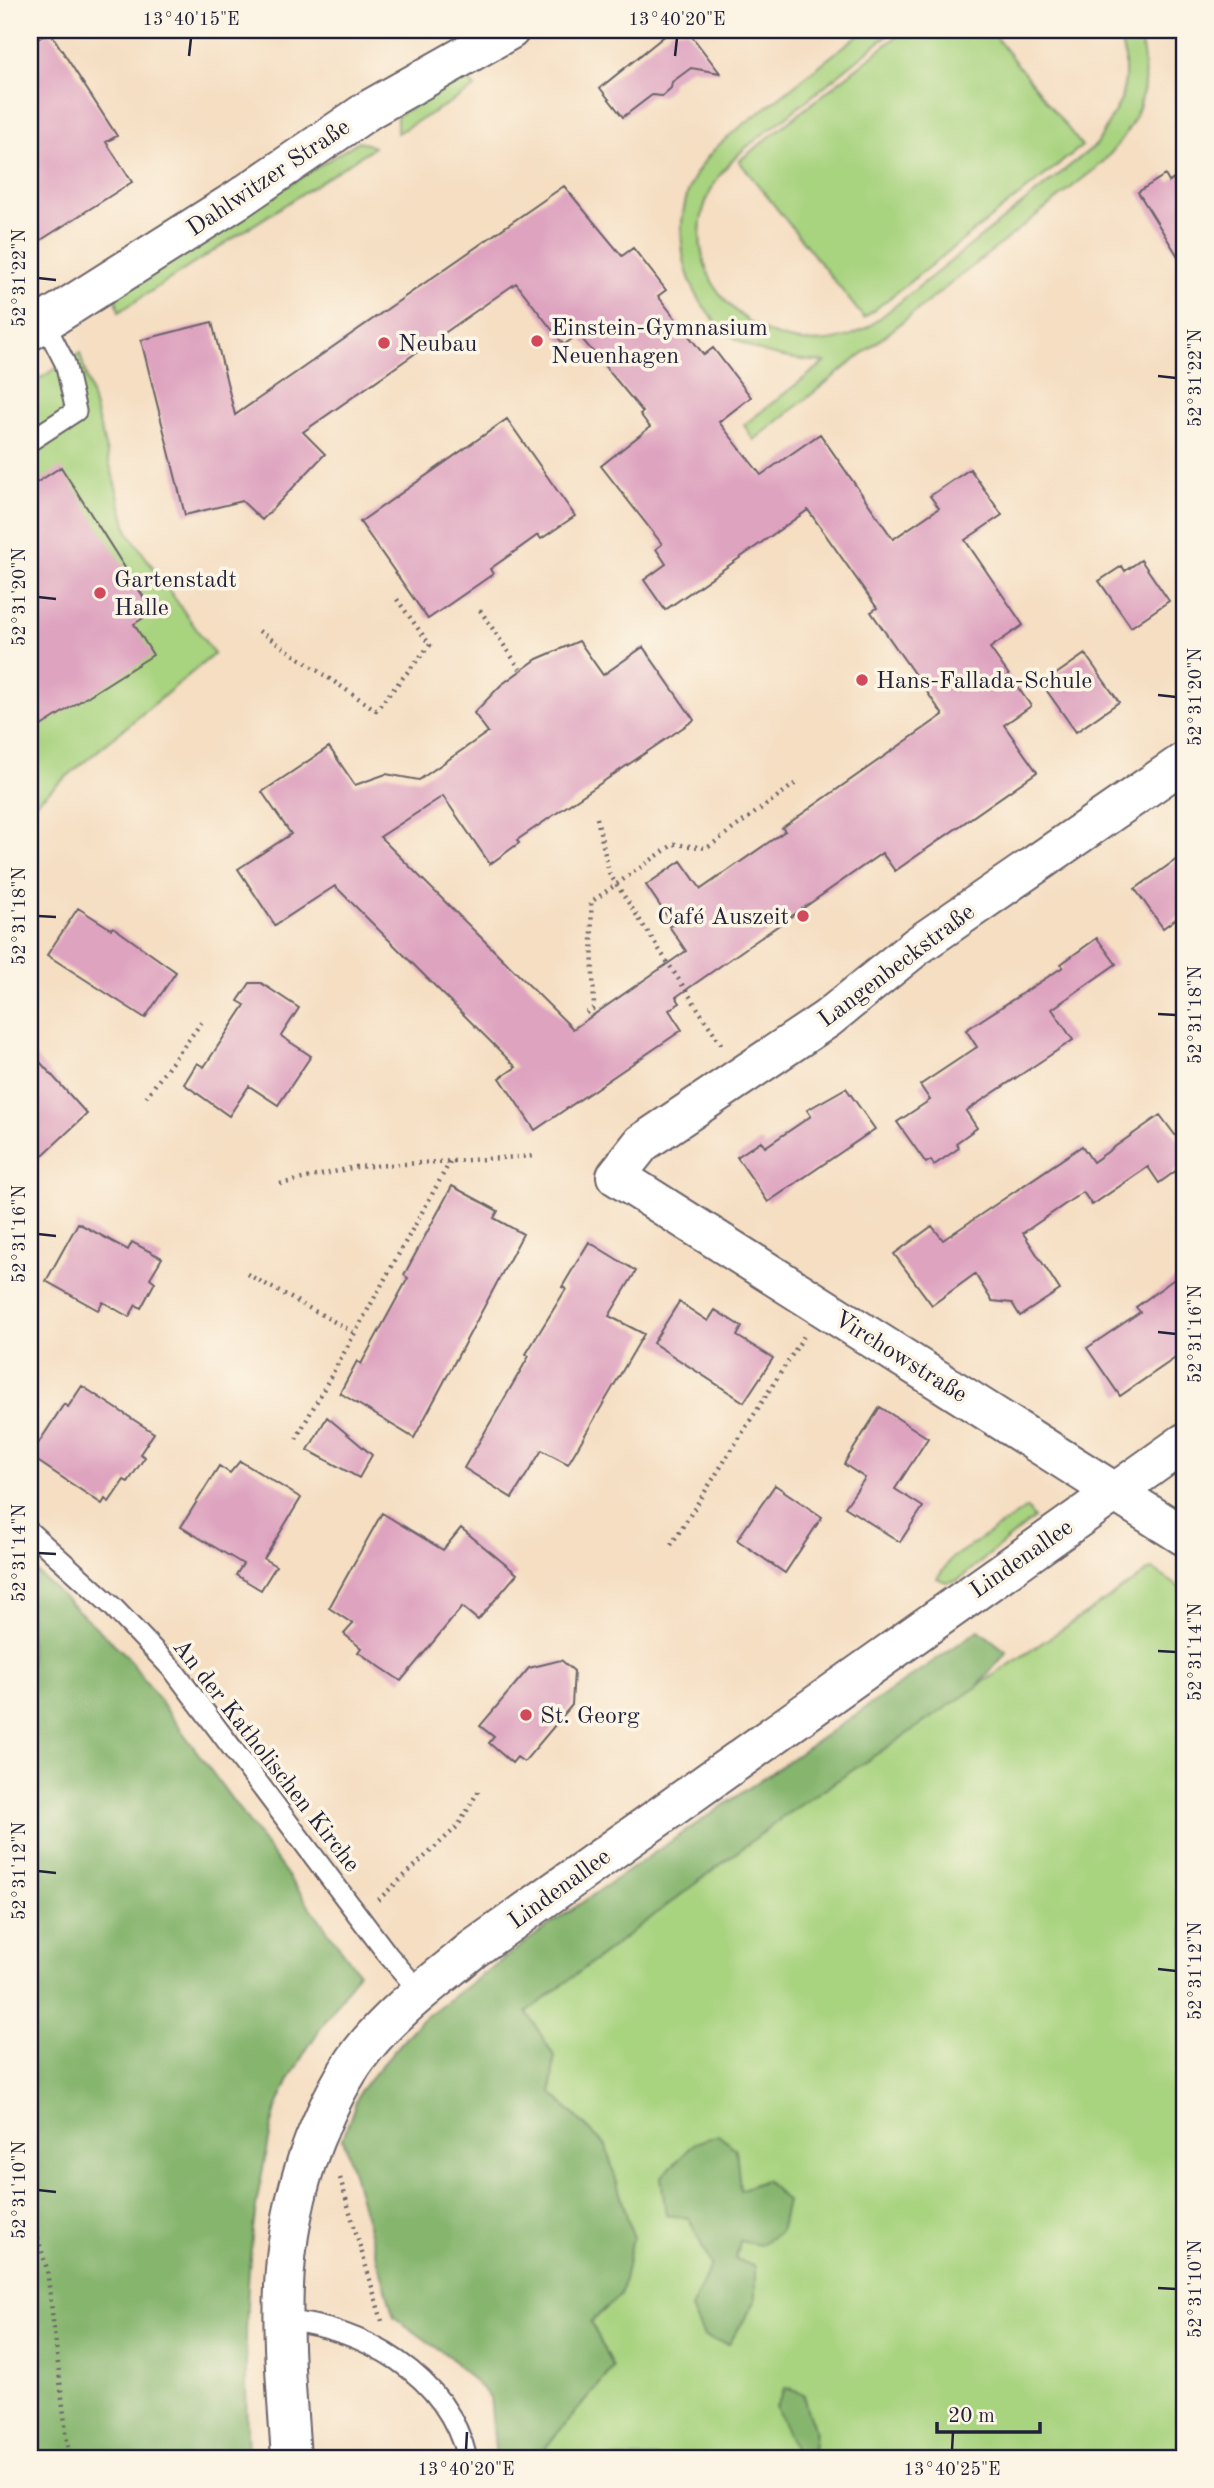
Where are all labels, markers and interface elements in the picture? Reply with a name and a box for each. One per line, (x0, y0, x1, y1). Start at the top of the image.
text: 13°40'15"E (143, 11, 239, 29)
text: 13°40'20"E (629, 11, 725, 29)
street label: Dahlwitzer Straße (183, 115, 355, 242)
text: 52°31'22"N (11, 229, 29, 327)
place label: Einstein-Gymnasium Neuenhagen (551, 317, 768, 369)
text: 52°31'22"N (1187, 329, 1205, 427)
place label: Neubau (398, 333, 477, 357)
marker: Einstein-Gymnasium Neuenhagen (529, 333, 545, 349)
marker: Neubau (376, 335, 392, 351)
text: 52°31'20"N (11, 548, 29, 646)
place label: Gartenstadt Halle (114, 569, 237, 621)
marker: Gartenstadt Halle (92, 585, 108, 601)
text: 52°31'20"N (1187, 648, 1205, 746)
place label: Hans-Fallada-Schule (876, 670, 1092, 694)
marker: Hans-Fallada-Schule (854, 672, 870, 688)
text: 52°31'18"N (11, 867, 29, 965)
street label: Langenbeckstraße (815, 900, 980, 1033)
place label: Café Auszeit (657, 906, 789, 930)
marker: Café Auszeit (795, 908, 811, 924)
text: 52°31'18"N (1187, 966, 1205, 1064)
text: 52°31'16"N (11, 1185, 29, 1283)
text: 52°31'16"N (1187, 1285, 1205, 1383)
street label: Virchowstraße (829, 1307, 971, 1408)
text: 52°31'14"N (11, 1504, 29, 1602)
street label: Lindenallee (967, 1516, 1078, 1604)
text: 52°31'14"N (1187, 1603, 1205, 1701)
street label: An der Katholischen Kirche (167, 1635, 364, 1877)
place label: St. Georg (540, 1705, 640, 1729)
marker: St. Georg (518, 1707, 534, 1723)
text: 52°31'12"N (11, 1822, 29, 1920)
street label: Lindenallee (505, 1845, 615, 1934)
text: 52°31'12"N (1187, 1922, 1205, 2020)
text: 52°31'10"N (11, 2141, 29, 2239)
text: 52°31'10"N (1187, 2240, 1205, 2338)
scale bar (937, 2390, 1041, 2434)
text: 20 m (948, 2406, 995, 2427)
text: 13°40'20"E (418, 2461, 514, 2479)
text: 13°40'25"E (904, 2461, 1000, 2479)

